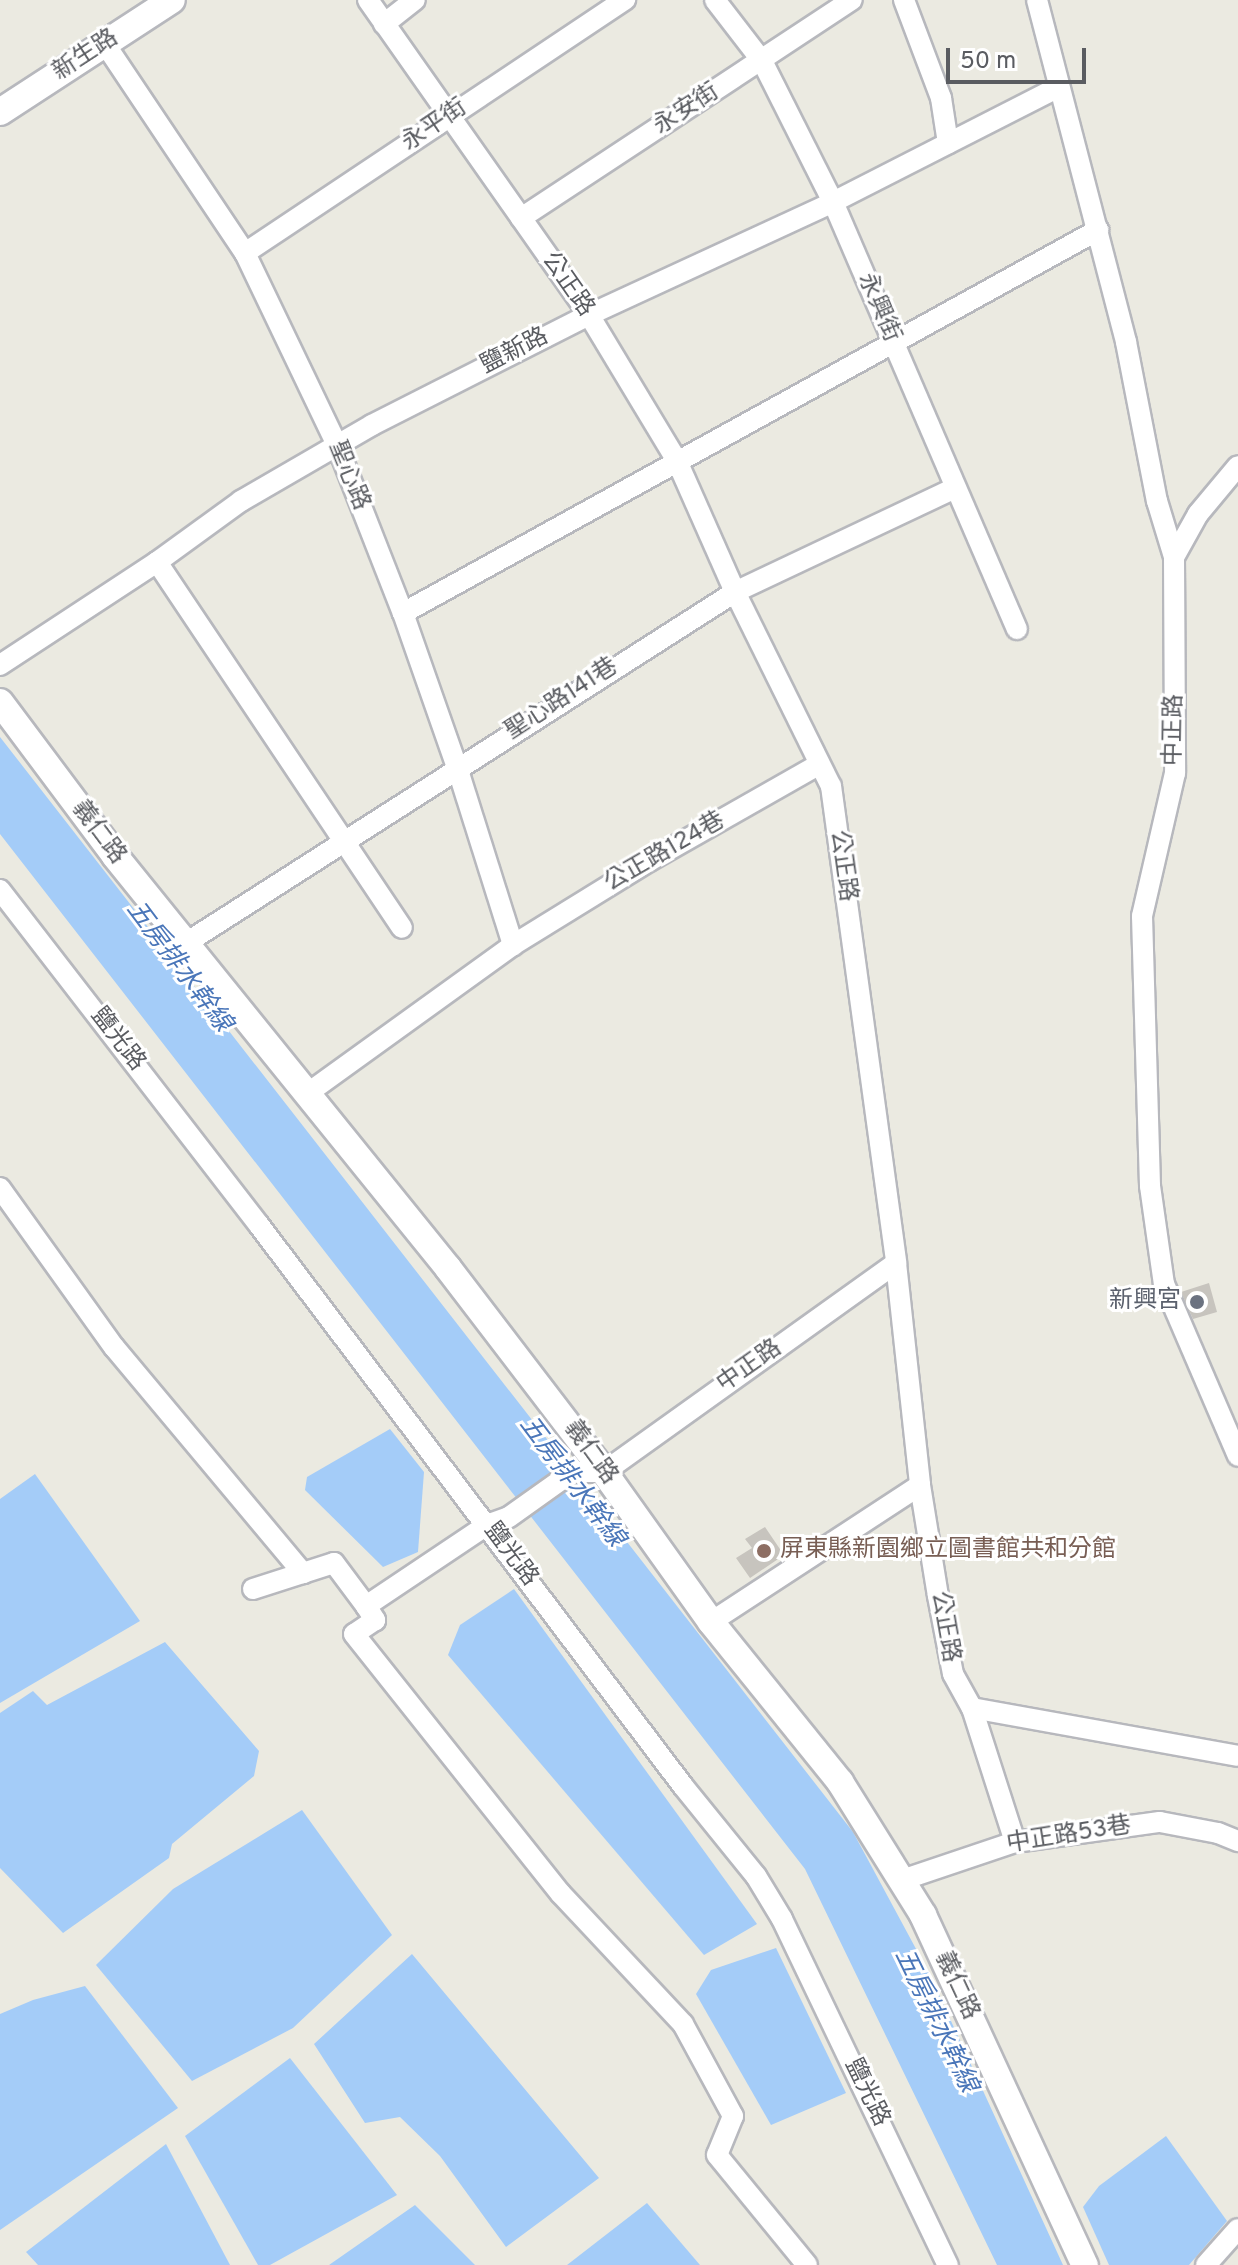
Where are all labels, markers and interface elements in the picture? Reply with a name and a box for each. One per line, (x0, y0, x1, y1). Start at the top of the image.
street label: 新生路 (48, 24, 124, 88)
scale bar (950, 32, 1090, 82)
text: 50 m (960, 47, 1016, 77)
street label: 永安街 (649, 78, 725, 142)
street label: 永平街 (397, 94, 473, 158)
street label: 公正路 (535, 247, 599, 323)
street label: 永興街 (851, 269, 905, 347)
street label: 鹽新路 (476, 323, 554, 381)
street label: 聖心路 (321, 437, 375, 515)
street label: 聖心路141巷 (500, 653, 624, 747)
street label: 中正路 (1160, 694, 1190, 766)
street label: 義仁路 (65, 796, 131, 870)
street label: 公正路124巷 (600, 807, 730, 899)
street label: 公正路 (823, 828, 861, 904)
water label: 五房排水幹線 (119, 895, 237, 1039)
street label: 鹽光路 (83, 1003, 151, 1077)
place label: 新興宮 (1109, 1288, 1181, 1316)
marker: 新興宮 (1188, 1293, 1206, 1311)
street label: 中正路 (712, 1335, 788, 1399)
water label: 五房排水幹線 (512, 1410, 630, 1554)
street label: 義仁路 (557, 1415, 623, 1491)
street label: 鹽光路 (477, 1518, 543, 1592)
place label: 屏東縣新園鄉立圖書館共和分館 (780, 1537, 1116, 1565)
marker: 屏東縣新園鄉立圖書館共和分館 (755, 1542, 773, 1560)
street label: 公正路 (924, 1589, 964, 1665)
street label: 中正路53巷 (1005, 1812, 1133, 1860)
water label: 五房排水幹線 (887, 1944, 983, 2098)
street label: 義仁路 (928, 1947, 984, 2025)
street label: 鹽光路 (837, 2054, 895, 2132)

